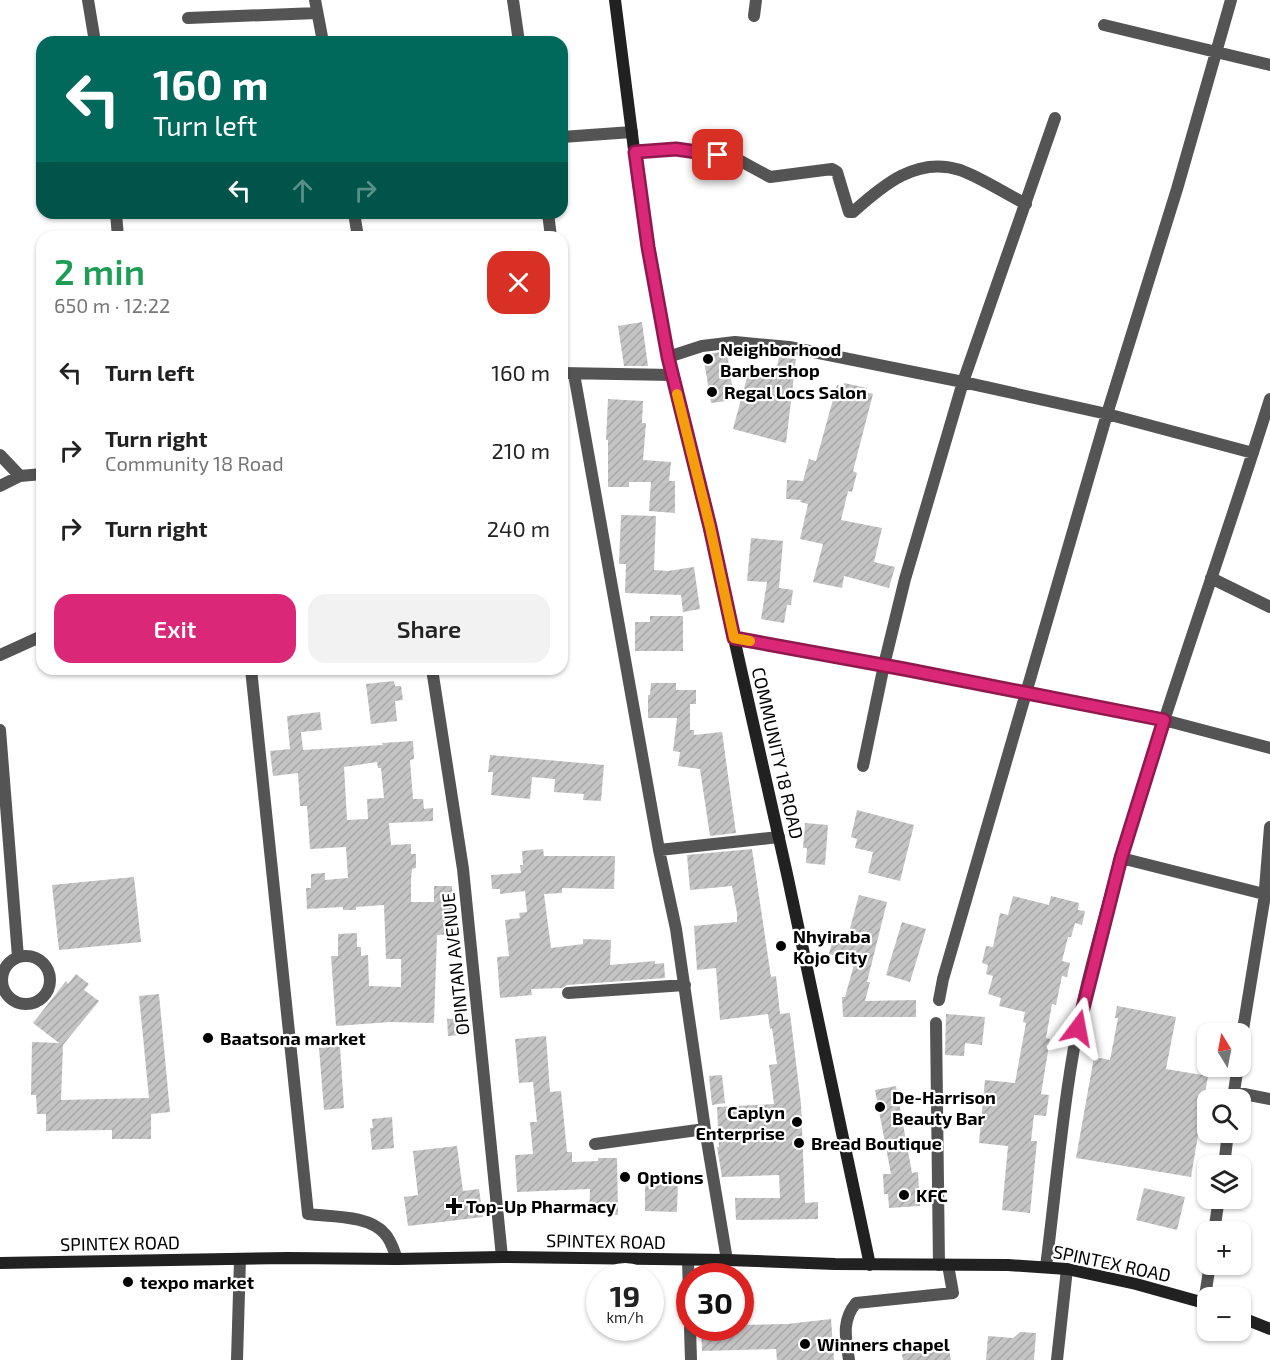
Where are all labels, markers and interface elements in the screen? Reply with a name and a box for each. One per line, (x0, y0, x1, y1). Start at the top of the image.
text: 160 m (153, 58, 269, 108)
icon: left (54, 60, 132, 138)
text: Turn left (153, 109, 257, 141)
pin (692, 129, 743, 180)
icon: arrive (701, 138, 734, 171)
icon: left (223, 174, 256, 207)
icon: ahead (286, 174, 319, 207)
icon: right (349, 174, 382, 207)
text: 2 min (54, 249, 145, 292)
button: close (487, 251, 550, 314)
text: 650 m · 12:22 (54, 293, 170, 317)
place label: Neighborhood Barbershop (720, 338, 841, 381)
marker: Neighborhood Barbershop (701, 352, 715, 366)
icon: left (54, 356, 87, 389)
text: Turn left (105, 359, 194, 385)
text: 160 m (491, 359, 550, 385)
place label: Regal Locs Salon (724, 381, 867, 403)
marker: Regal Locs Salon (705, 385, 719, 399)
text: Turn right (105, 425, 207, 451)
icon: right (54, 434, 87, 467)
text: 210 m (491, 437, 550, 463)
text: Community 18 Road (105, 451, 284, 475)
icon: right (54, 512, 87, 545)
text: Turn right (105, 515, 207, 541)
text: 240 m (487, 515, 550, 541)
button: Exit (54, 594, 296, 663)
button: Share (308, 594, 550, 663)
street label: COMMUNITY 18 ROAD (748, 665, 808, 841)
street label: OPINTAN AVENUE (437, 892, 473, 1036)
place label: Nhyiraba Kojo City (793, 925, 871, 968)
marker: Nhyiraba Kojo City (774, 939, 788, 953)
position arrow (1046, 996, 1110, 1060)
north arrow (1197, 1023, 1251, 1077)
map controls (1197, 1023, 1251, 1341)
place label: Baatsona market (220, 1027, 366, 1049)
marker: Baatsona market (201, 1031, 215, 1045)
place label: De-Harrison Beauty Bar (892, 1086, 996, 1129)
button: search (1197, 1089, 1251, 1143)
marker: De-Harrison Beauty Bar (873, 1100, 887, 1114)
place label: Caplyn Enterprise (695, 1101, 785, 1144)
marker: Caplyn Enterprise (790, 1115, 804, 1129)
place label: Bread Boutique (811, 1132, 942, 1154)
marker: Bread Boutique (792, 1136, 806, 1150)
button: layers (1197, 1155, 1251, 1209)
place label: Options (637, 1166, 704, 1188)
marker: Options (618, 1170, 632, 1184)
place label: KFC (916, 1184, 948, 1206)
marker: KFC (897, 1188, 911, 1202)
place label: Top-Up Pharmacy (466, 1195, 617, 1217)
marker: Top-Up Pharmacy (447, 1199, 461, 1213)
button: + (1197, 1221, 1251, 1275)
street label: SPINTEX ROAD (546, 1229, 666, 1253)
street label: SPINTEX ROAD (60, 1231, 180, 1255)
street label: SPINTEX ROAD (1051, 1240, 1173, 1286)
speed limit sign: 30 (676, 1263, 754, 1341)
place label: texpo market (140, 1271, 255, 1293)
marker: texpo market (121, 1275, 135, 1289)
text: 19 (610, 1277, 640, 1313)
button: − (1197, 1287, 1251, 1341)
text: km/h (606, 1308, 644, 1326)
place label: Winners chapel (817, 1333, 950, 1355)
marker: Winners chapel (798, 1337, 812, 1351)

